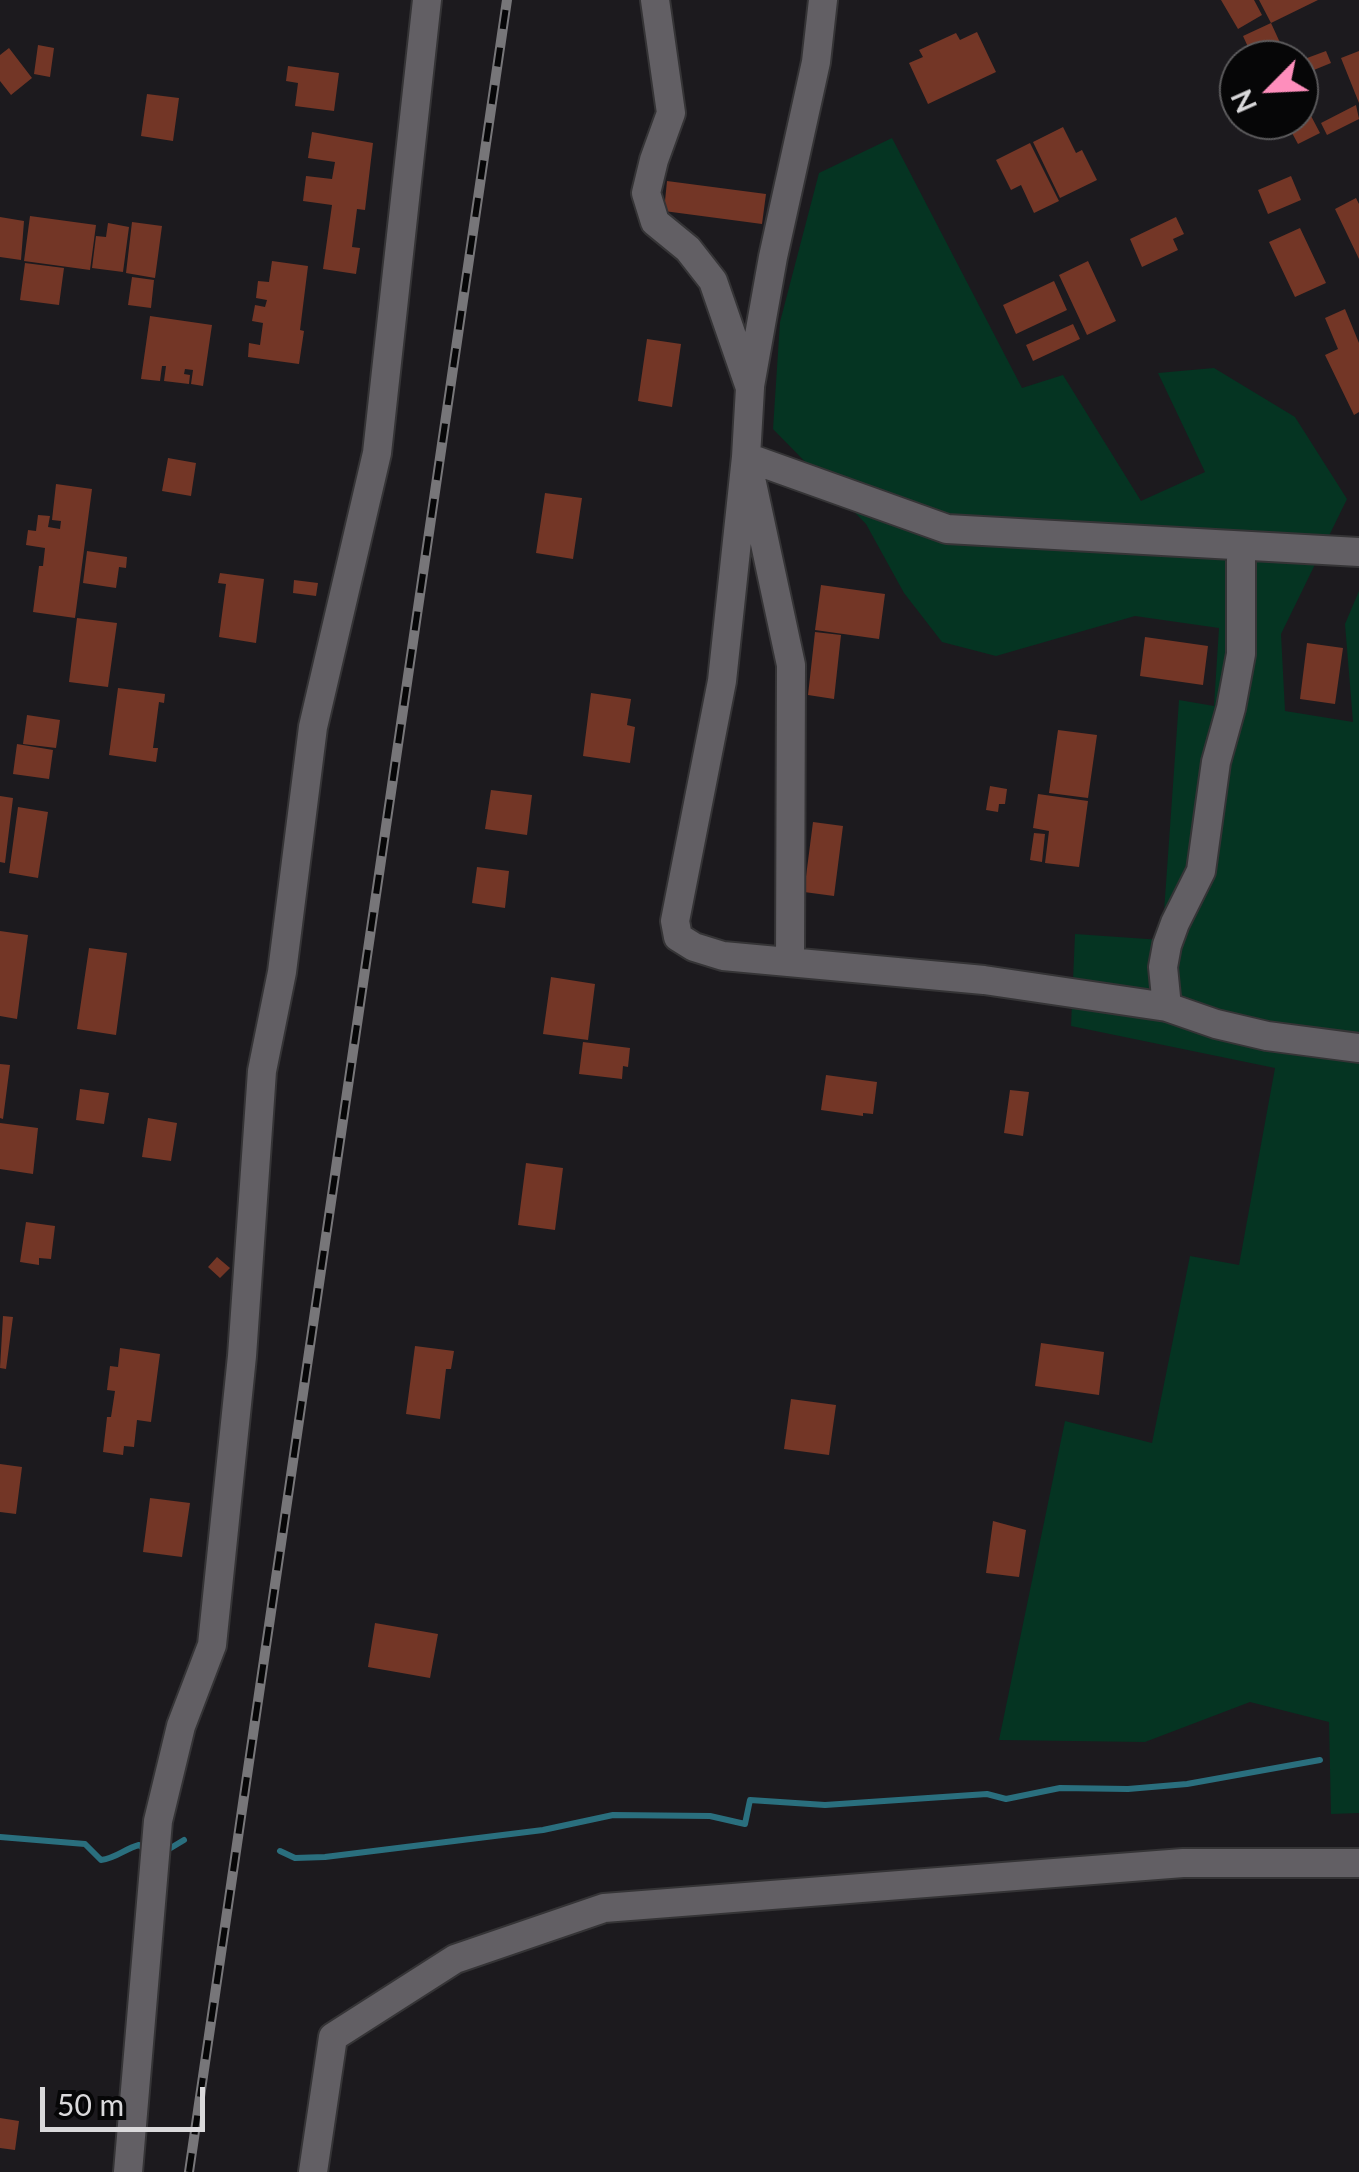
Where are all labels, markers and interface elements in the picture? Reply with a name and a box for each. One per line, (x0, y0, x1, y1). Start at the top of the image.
north arrow (1219, 40, 1319, 140)
text: N (1224, 85, 1263, 118)
scale bar (45, 2067, 210, 2129)
text: 50 m (57, 2086, 124, 2122)

